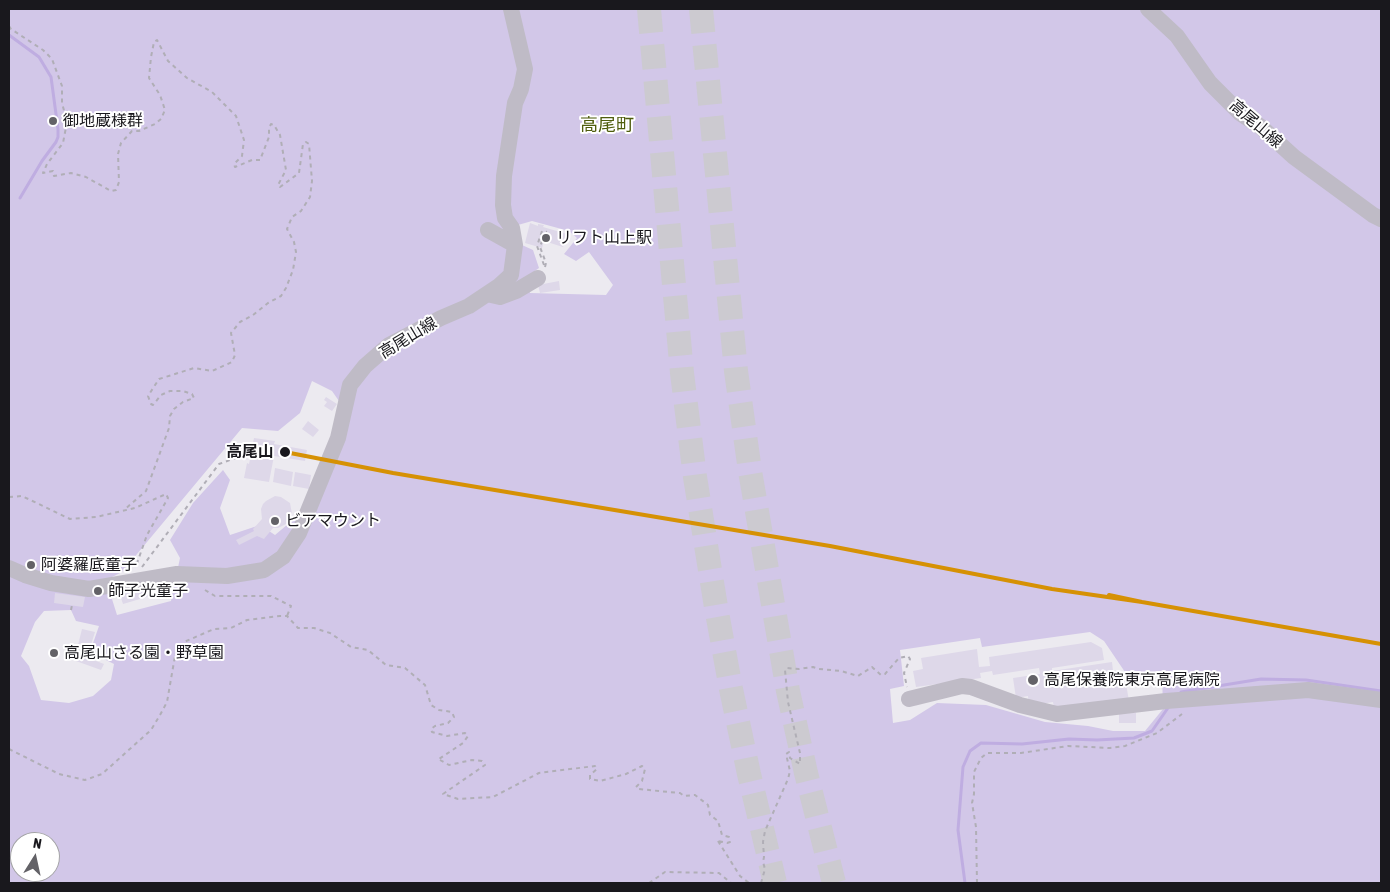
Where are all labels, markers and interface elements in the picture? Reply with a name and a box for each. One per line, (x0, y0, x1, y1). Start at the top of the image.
street label: 高尾山線 (1226, 96, 1286, 152)
place label: 御地蔵様群 (63, 111, 143, 131)
district label: 高尾町 (580, 114, 634, 136)
marker: 御地蔵様群 (47, 115, 59, 127)
place label: リフト山上駅 (556, 228, 652, 248)
marker: リフト山上駅 (540, 232, 552, 244)
street label: 高尾山線 (376, 313, 440, 363)
place label: 高尾山 (226, 442, 274, 462)
marker: 高尾山 (278, 445, 292, 459)
place label: ビアマウント (285, 511, 381, 531)
marker: ビアマウント (269, 515, 281, 527)
place label: 阿婆羅底童子 (41, 555, 137, 575)
marker: 阿婆羅底童子 (25, 559, 37, 571)
place label: 師子光童子 (108, 581, 188, 601)
marker: 師子光童子 (92, 585, 104, 597)
place label: 高尾山さる園・野草園 (64, 643, 224, 663)
marker: 高尾山さる園・野草園 (48, 647, 60, 659)
place label: 高尾保養院東京高尾病院 (1044, 670, 1220, 690)
marker: 高尾保養院東京高尾病院 (1026, 673, 1040, 687)
north arrow (10, 832, 60, 882)
text: N (32, 835, 43, 852)

